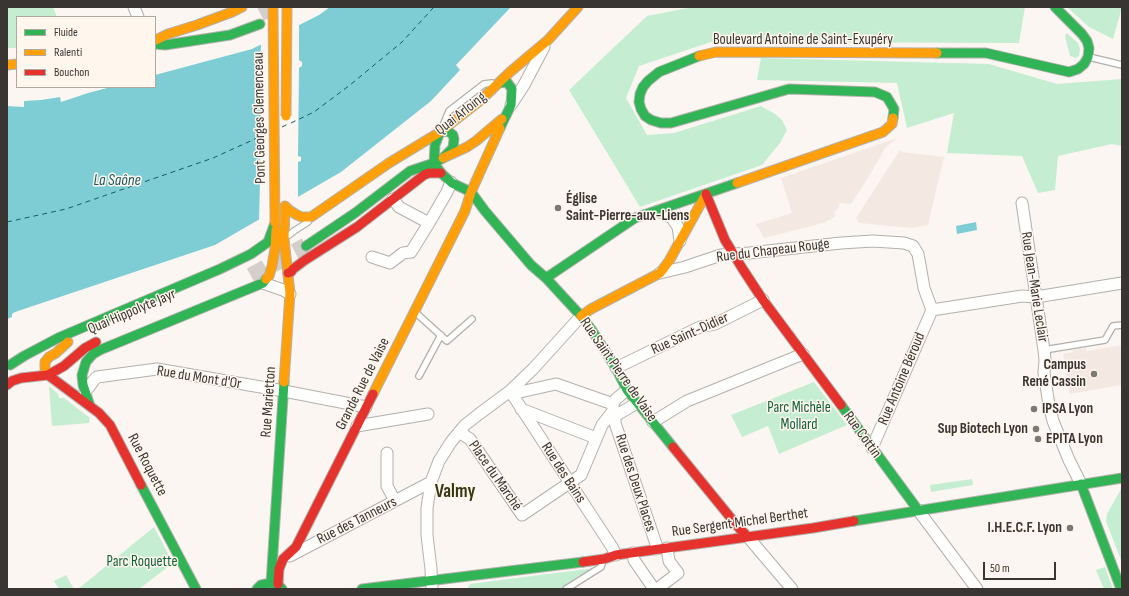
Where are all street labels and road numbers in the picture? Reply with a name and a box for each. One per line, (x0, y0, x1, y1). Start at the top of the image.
street label: Boulevard Antoine de Saint-Exupéry (713, 31, 893, 49)
street label: Pont Georges Clemenceau (250, 52, 270, 184)
street label: Quai Arloing (432, 88, 490, 140)
street label: Rue Jean-Marie Leclair (1016, 230, 1052, 344)
street label: Rue du Chapeau Rouge (715, 235, 831, 267)
street label: Quai Hippolyte Jayr (85, 285, 179, 339)
street label: Rue Saint-Didier (649, 309, 731, 359)
street label: Rue Saint Pierre de Vaise (575, 314, 661, 426)
street label: Rue Antoine Béroud (874, 330, 930, 428)
street label: Grande Rue de Vaise (332, 335, 394, 433)
street label: Rue du Mont d'Or (155, 362, 243, 394)
street label: Rue Marietton (258, 366, 280, 438)
street label: Rue Cottin (839, 408, 885, 462)
street label: Rue Roquette (123, 431, 171, 499)
street label: Rue des Deux Places (611, 432, 659, 534)
street label: Place du Marché (464, 438, 526, 514)
street label: Rue des Bains (537, 439, 589, 507)
street label: Rue des Tanneurs (314, 493, 400, 549)
street label: Rue Sergent Michel Berthet (671, 505, 809, 541)

